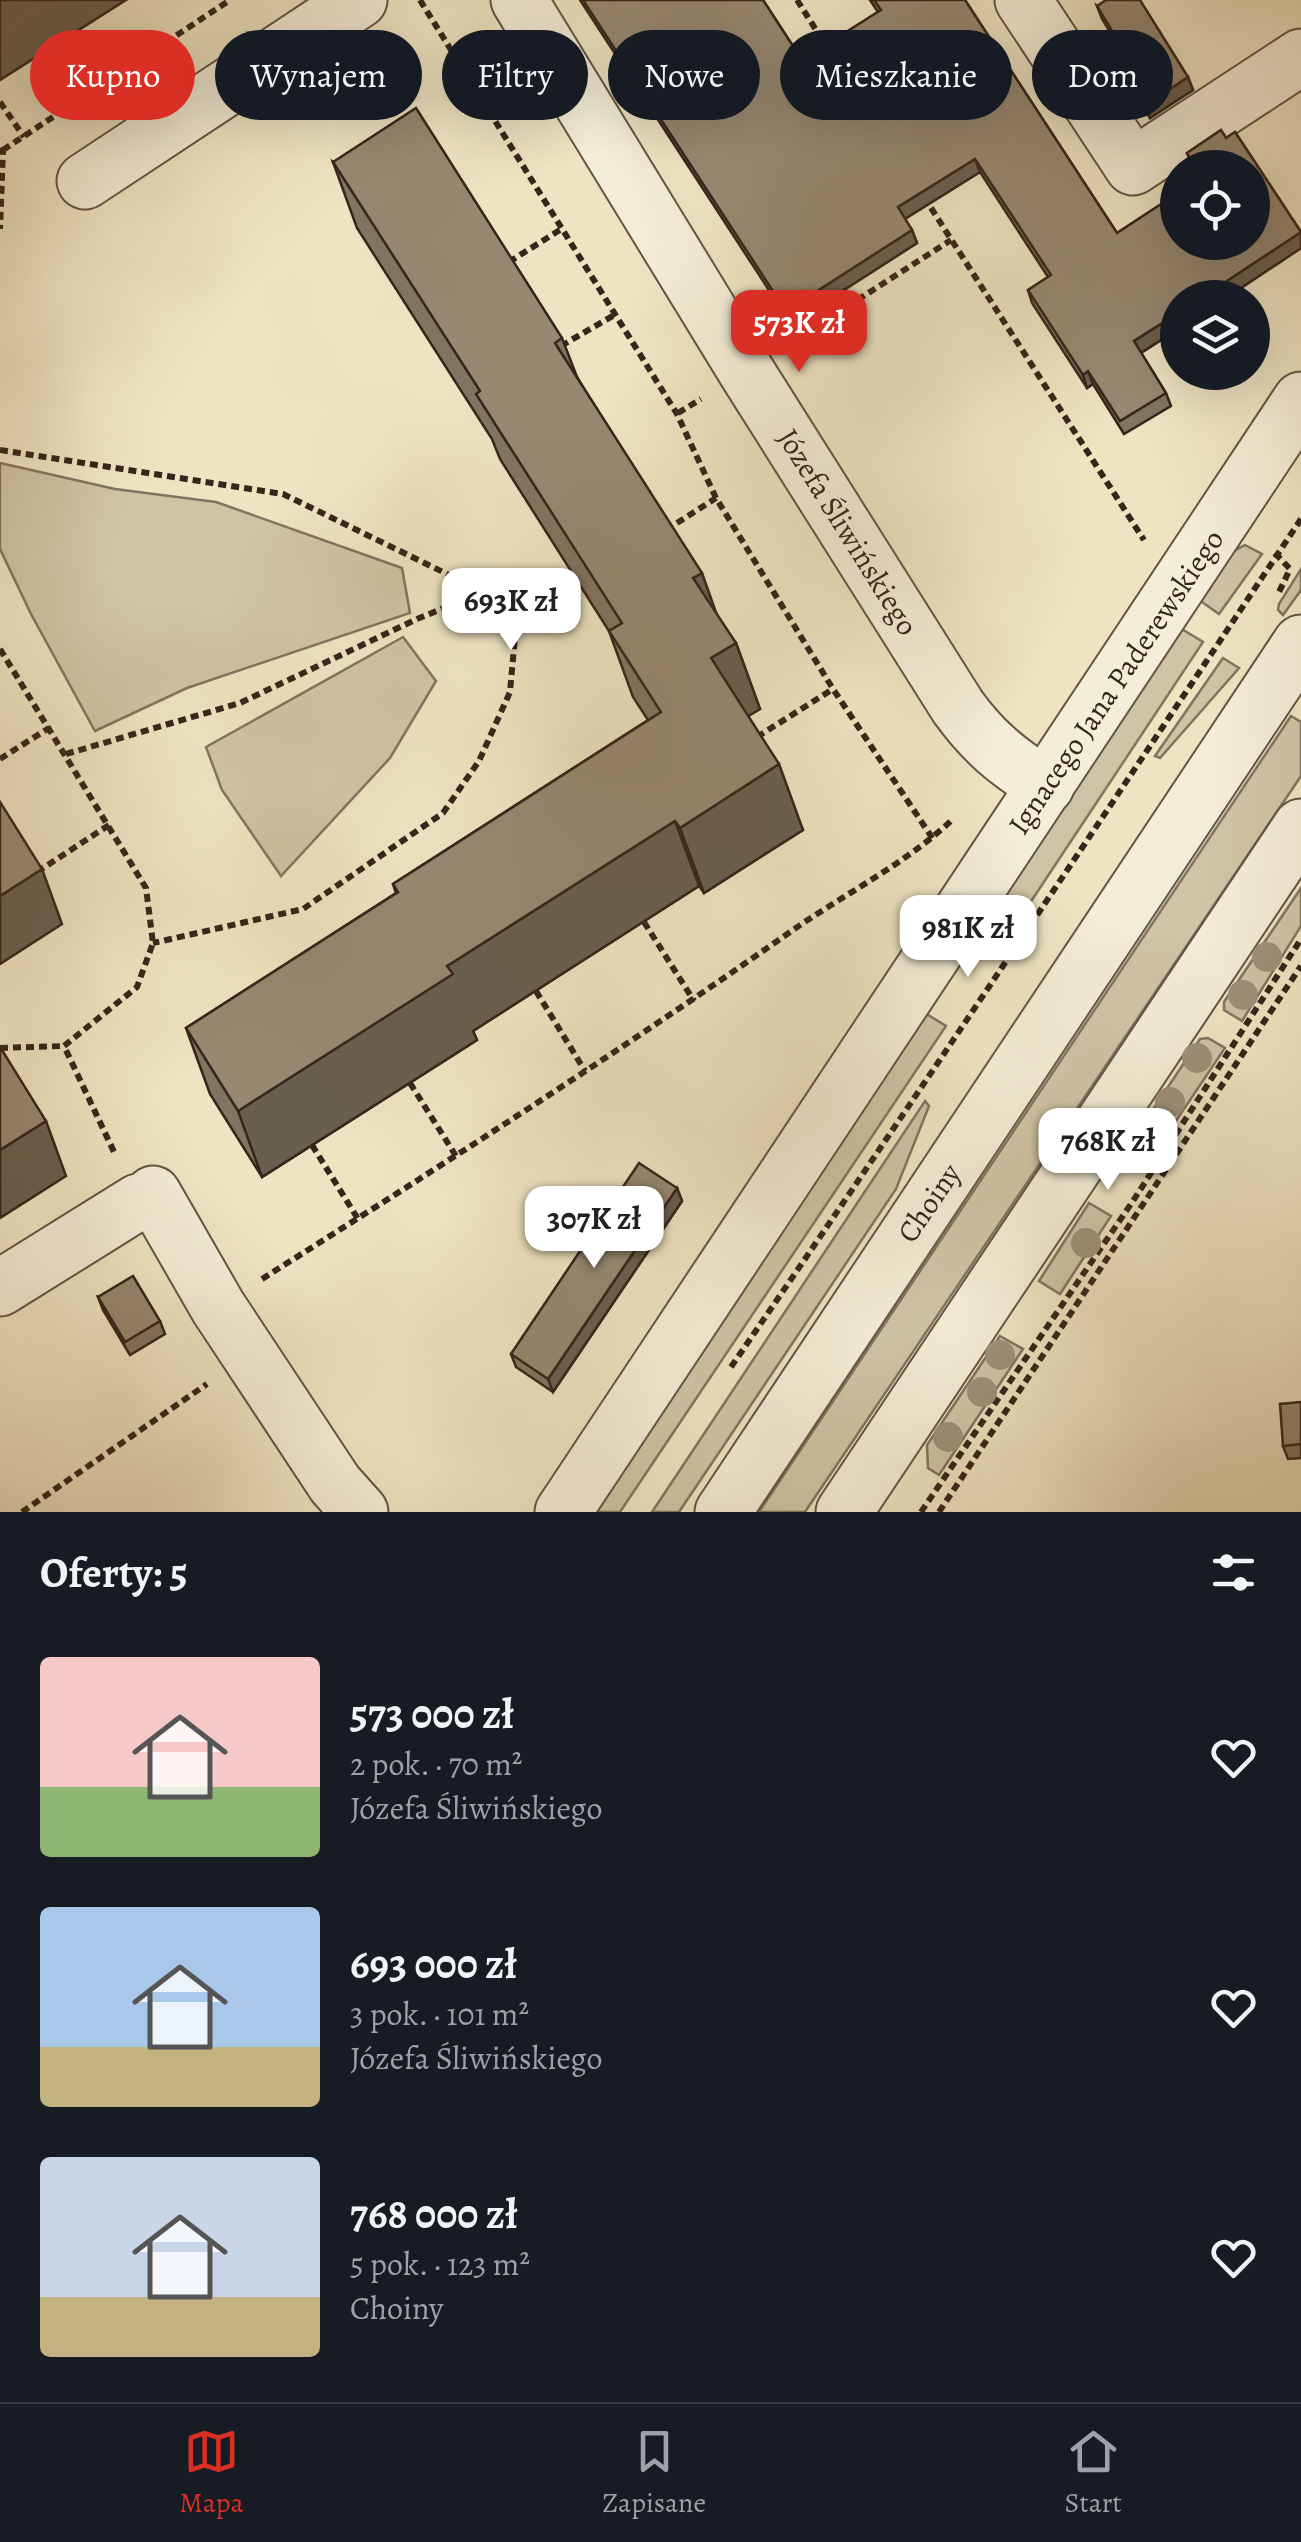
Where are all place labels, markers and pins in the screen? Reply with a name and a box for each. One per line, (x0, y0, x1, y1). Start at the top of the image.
pin: 573K zł (707, 290, 891, 375)
pin: 693K zł (419, 568, 603, 653)
pin: 981K zł (876, 895, 1060, 980)
pin: 768K zł (1016, 1108, 1200, 1193)
pin: 307K zł (502, 1186, 686, 1271)

